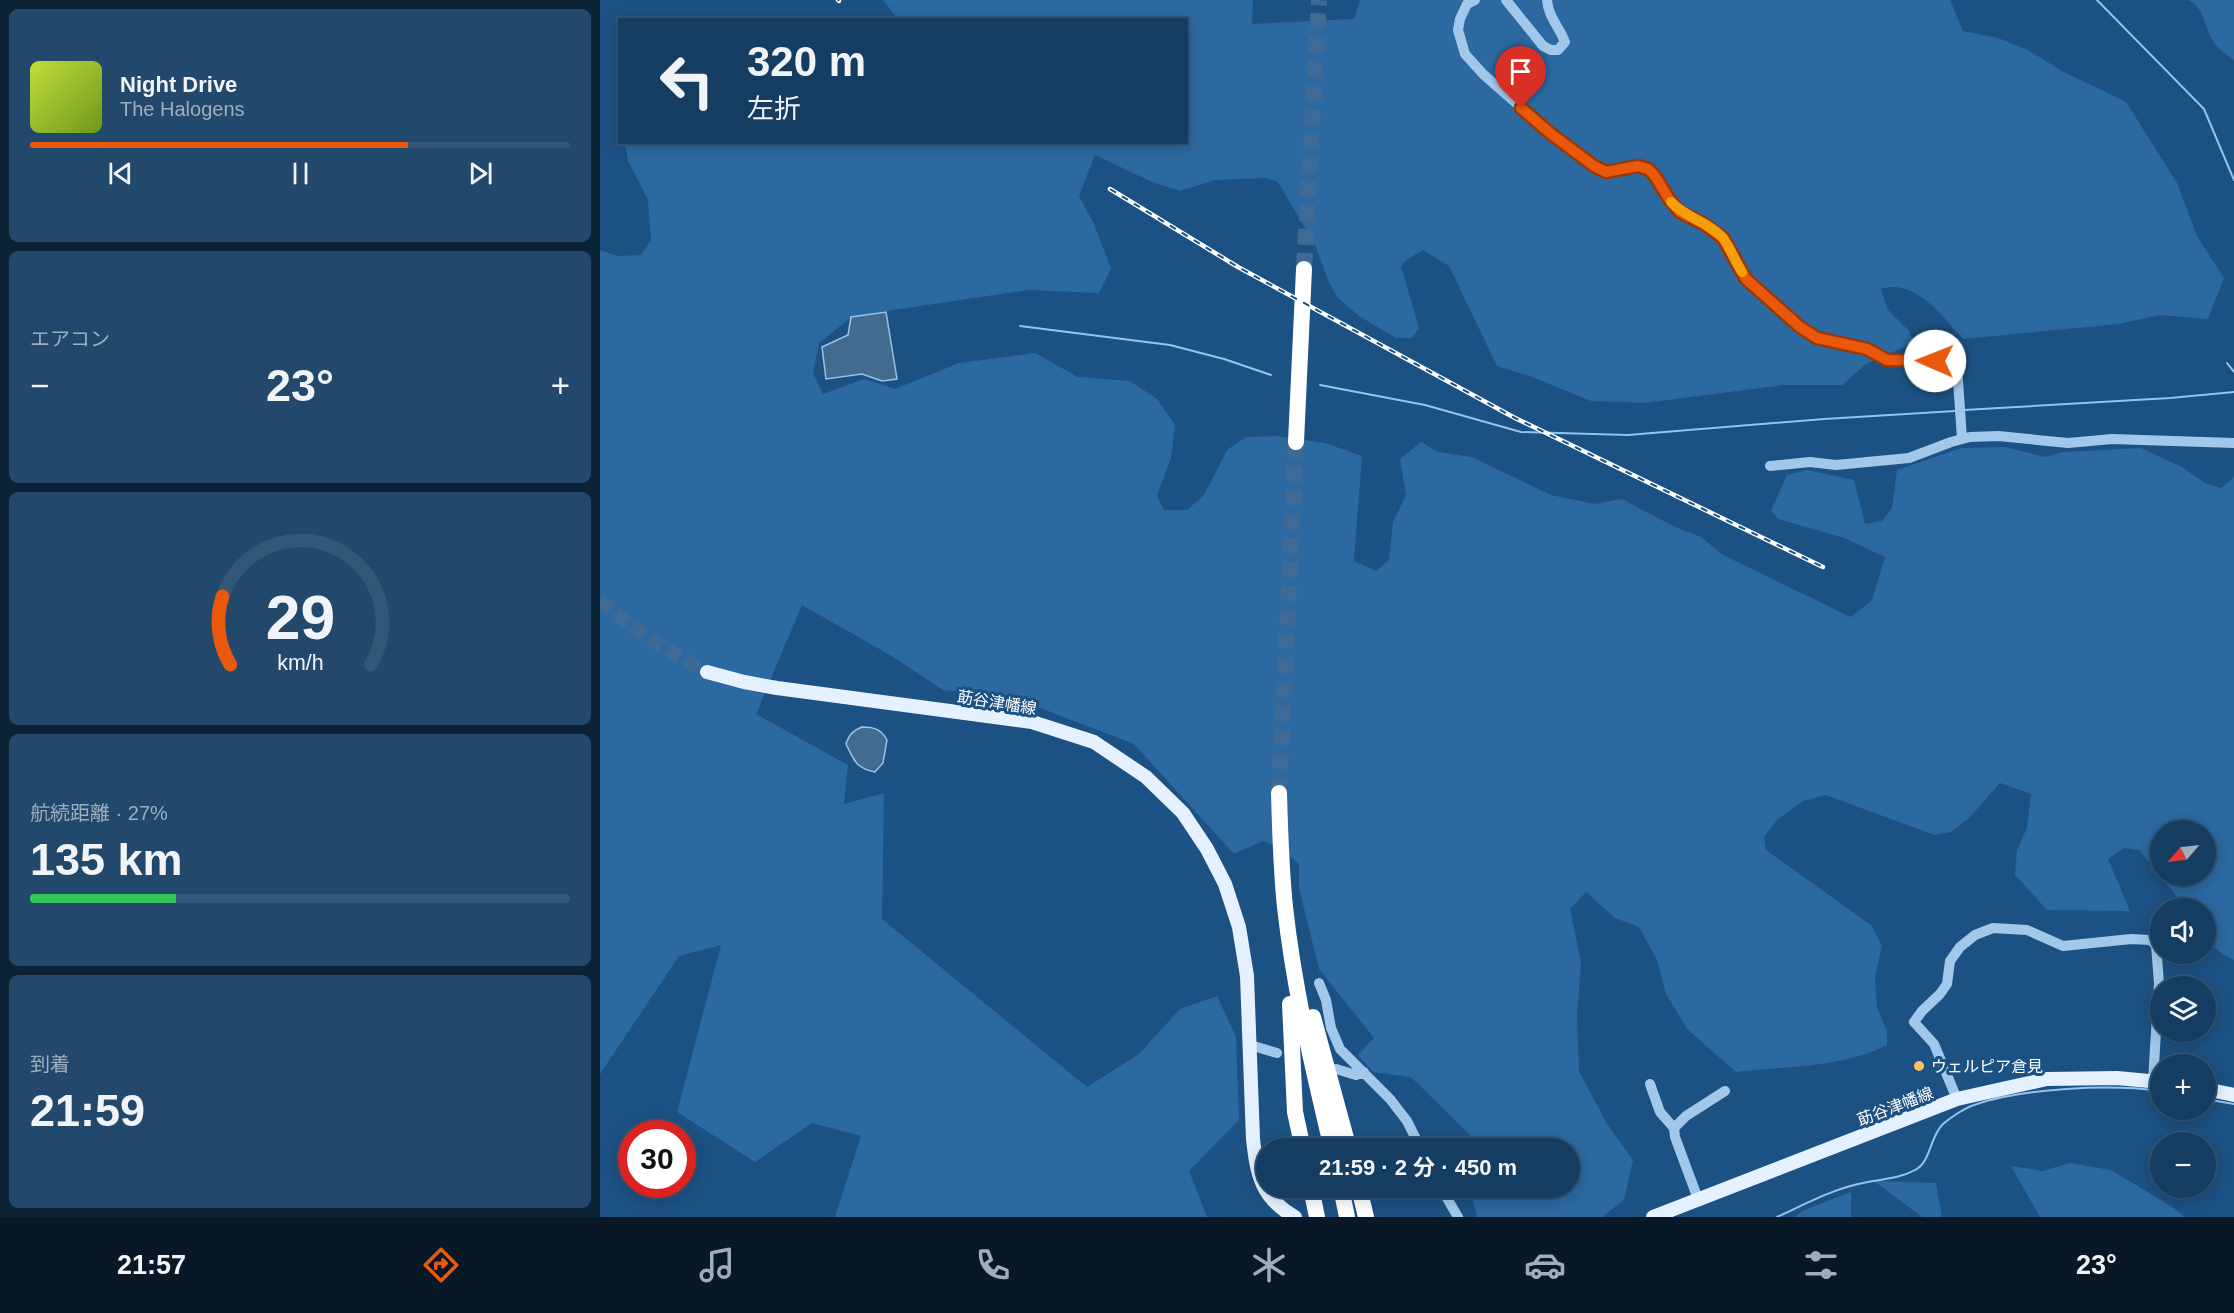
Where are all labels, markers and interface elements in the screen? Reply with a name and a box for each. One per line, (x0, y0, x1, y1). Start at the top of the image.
text: 320 m (747, 38, 866, 85)
icon: left (648, 42, 726, 120)
pin (1495, 46, 1546, 108)
icon: arrive (1504, 55, 1537, 88)
text: Night Drive (120, 72, 237, 97)
text: 左折 (747, 94, 801, 124)
text: The Halogens (120, 98, 245, 120)
icon: previous (104, 157, 137, 190)
icon: pause (284, 157, 317, 190)
icon: next (464, 157, 497, 190)
text: エアコン (30, 328, 110, 350)
position arrow (1903, 329, 1967, 393)
text: 23° (266, 360, 334, 411)
text: − (30, 367, 49, 404)
text: + (551, 367, 570, 404)
text: 29 (265, 584, 335, 653)
text: km/h (277, 652, 323, 676)
street label: 莇谷津幡線 (956, 688, 1038, 717)
text: 航続距離 · 27% (30, 802, 168, 824)
north arrow (2150, 820, 2216, 886)
map controls (2150, 820, 2216, 1198)
text: 135 km (30, 834, 183, 885)
button: sound (2150, 898, 2216, 964)
button: layers (2150, 976, 2216, 1042)
text: 到着 (30, 1053, 70, 1075)
button: + (2150, 1054, 2216, 1120)
place label: ウェルピア倉見 (1931, 1058, 2043, 1075)
marker: ウェルピア倉見 (1912, 1059, 1926, 1073)
street label: 莇谷津幡線 (1855, 1084, 1936, 1129)
text: 21:59 (30, 1085, 145, 1136)
speed limit sign: 30 (618, 1120, 696, 1198)
button: − (2150, 1132, 2216, 1198)
text: 21:59 · 2 分 · 450 m (1319, 1155, 1517, 1180)
icon: directions (420, 1244, 462, 1286)
icon: music (696, 1244, 738, 1286)
icon: phone (972, 1244, 1014, 1286)
icon: climate (1248, 1244, 1290, 1286)
icon: car (1524, 1244, 1566, 1286)
icon: filters (1800, 1244, 1842, 1286)
text: 21:57 (117, 1250, 186, 1280)
text: 23° (2076, 1250, 2117, 1280)

